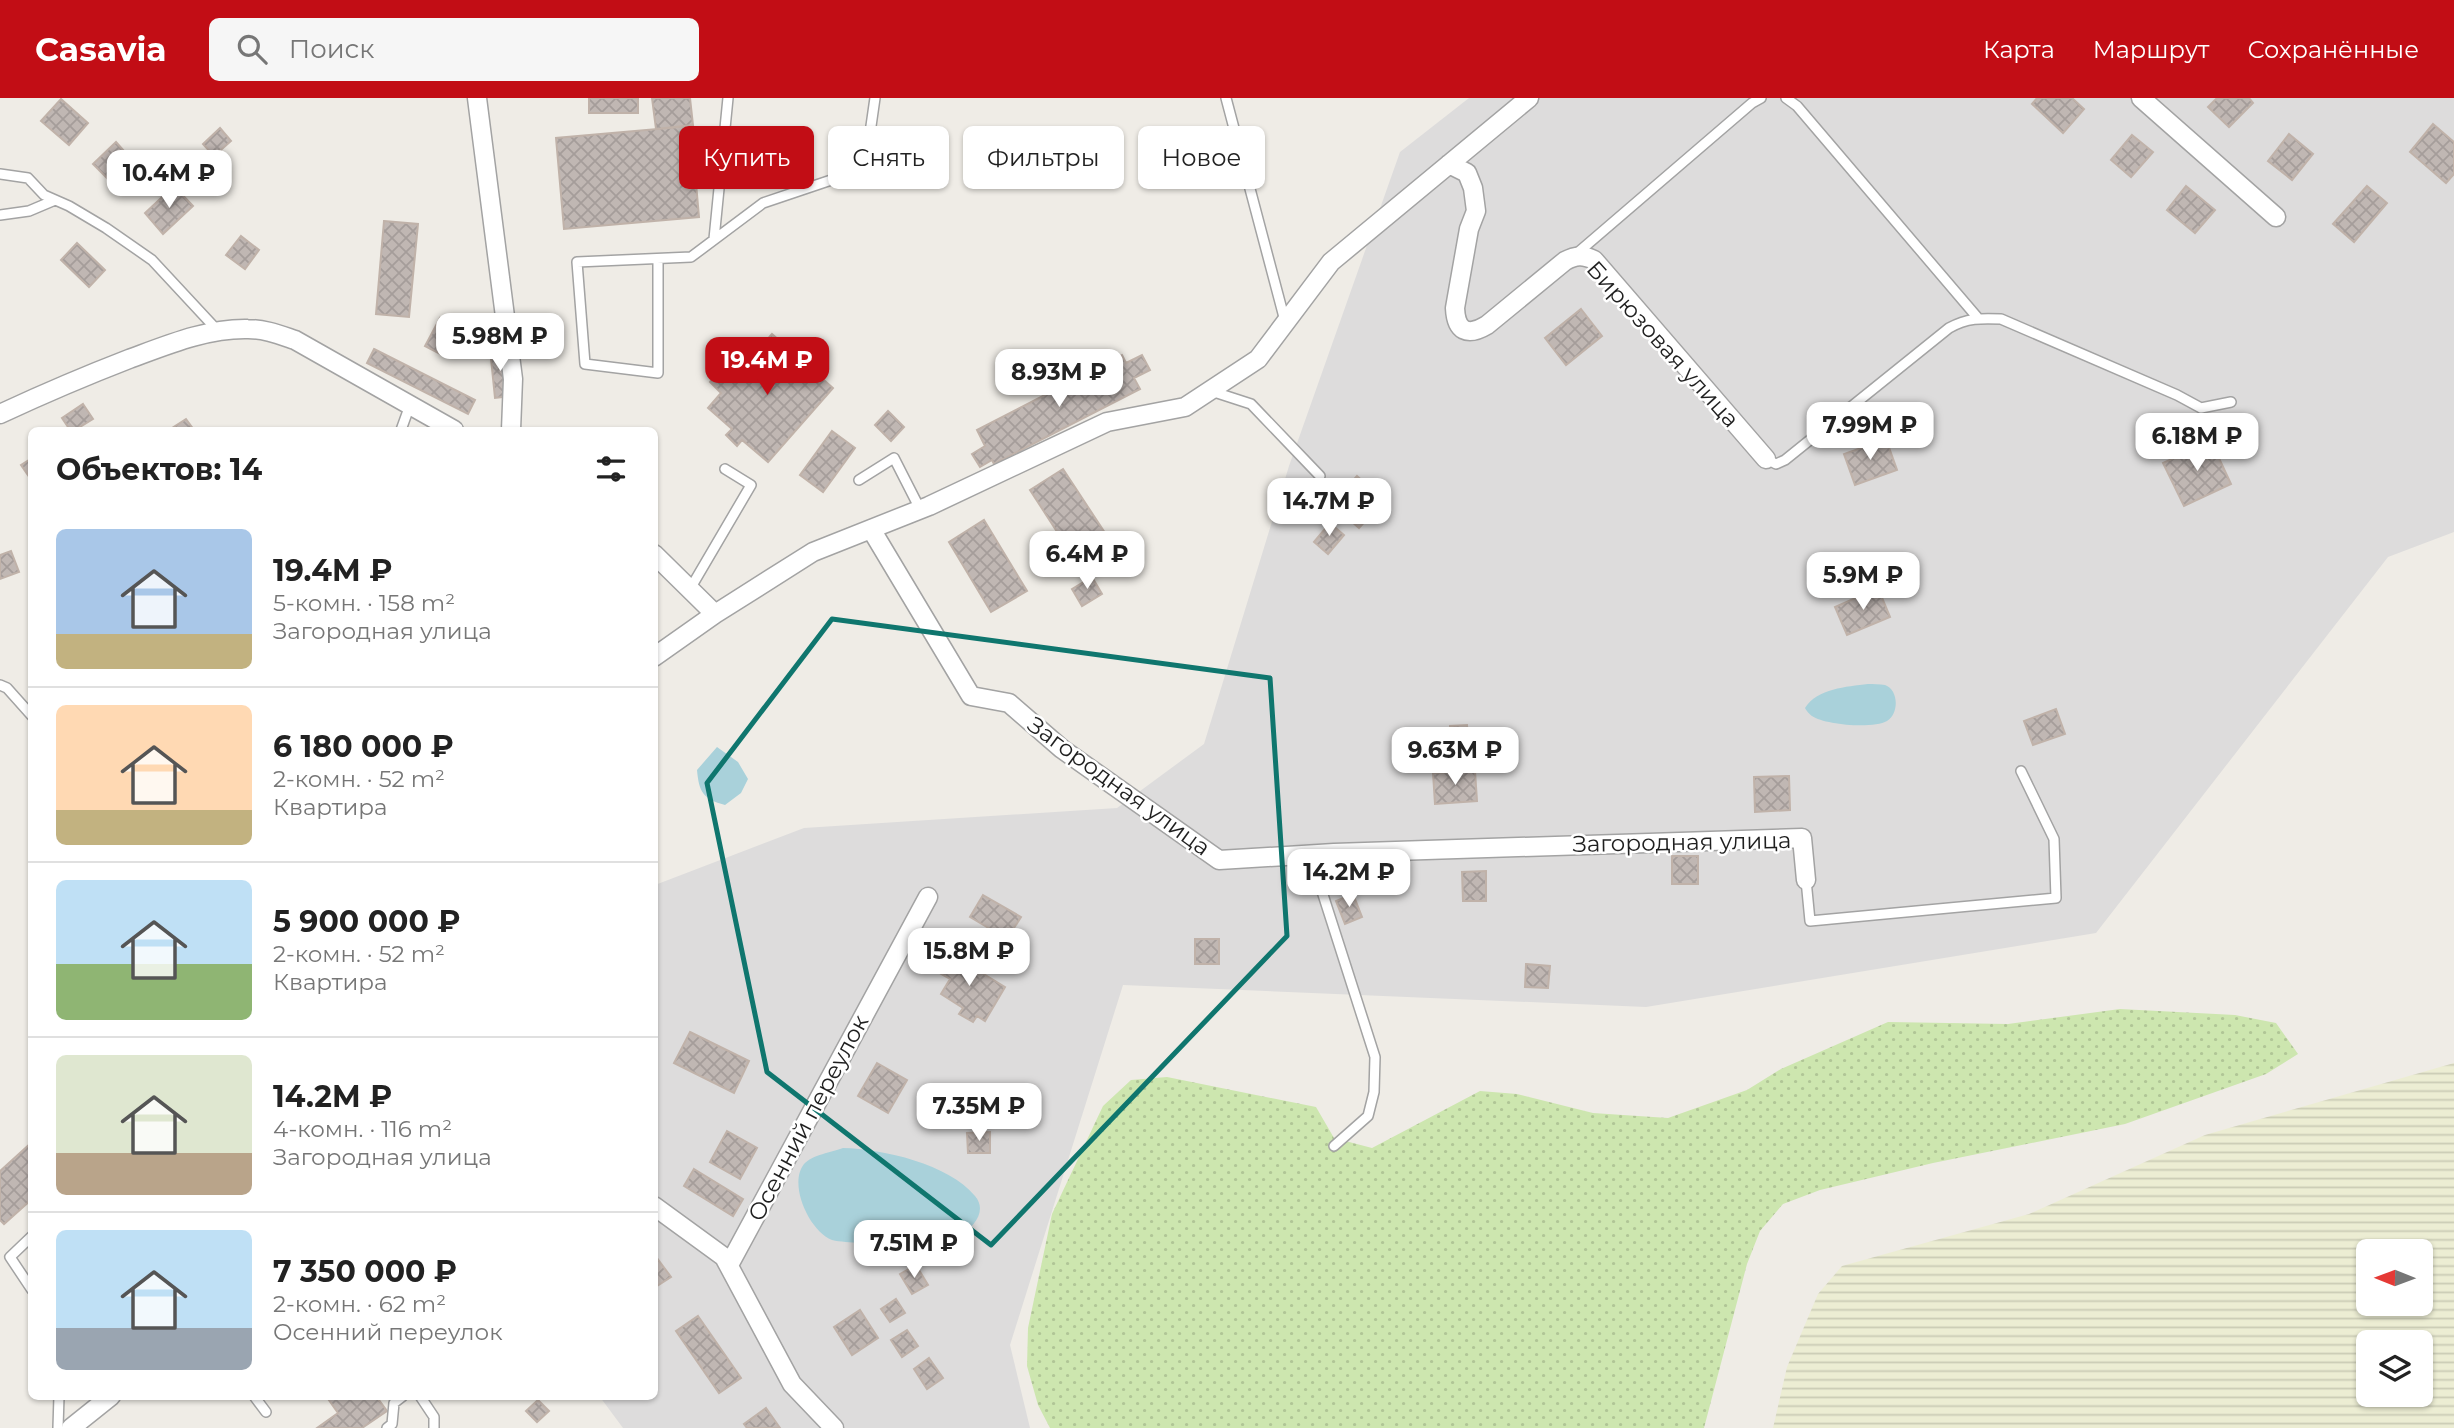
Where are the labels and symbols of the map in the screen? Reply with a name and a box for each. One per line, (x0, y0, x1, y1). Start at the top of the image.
pin: 10.4M ₽ (104, 150, 234, 210)
street label: Бирюзовая улица (1581, 255, 1745, 433)
pin: 5.98M ₽ (435, 314, 565, 373)
pin: 19.4M ₽ (702, 338, 832, 397)
pin: 8.93M ₽ (994, 350, 1124, 409)
pin: 7.99M ₽ (1805, 402, 1935, 462)
pin: 6.18M ₽ (2132, 414, 2262, 473)
pin: 14.7M ₽ (1264, 478, 1394, 538)
pin: 6.4M ₽ (1030, 532, 1144, 591)
pin: 5.9M ₽ (1806, 552, 1920, 612)
street label: Загородная улица (1022, 710, 1216, 862)
pin: 9.63M ₽ (1390, 728, 1520, 787)
street label: Загородная улица (1572, 826, 1792, 858)
pin: 14.2M ₽ (1284, 850, 1414, 909)
pin: 15.8M ₽ (904, 928, 1034, 988)
street label: Осенний переулок (742, 1010, 875, 1226)
pin: 7.35M ₽ (914, 1084, 1044, 1143)
pin: 7.51M ₽ (849, 1220, 979, 1280)
north arrow (2356, 1239, 2432, 1316)

